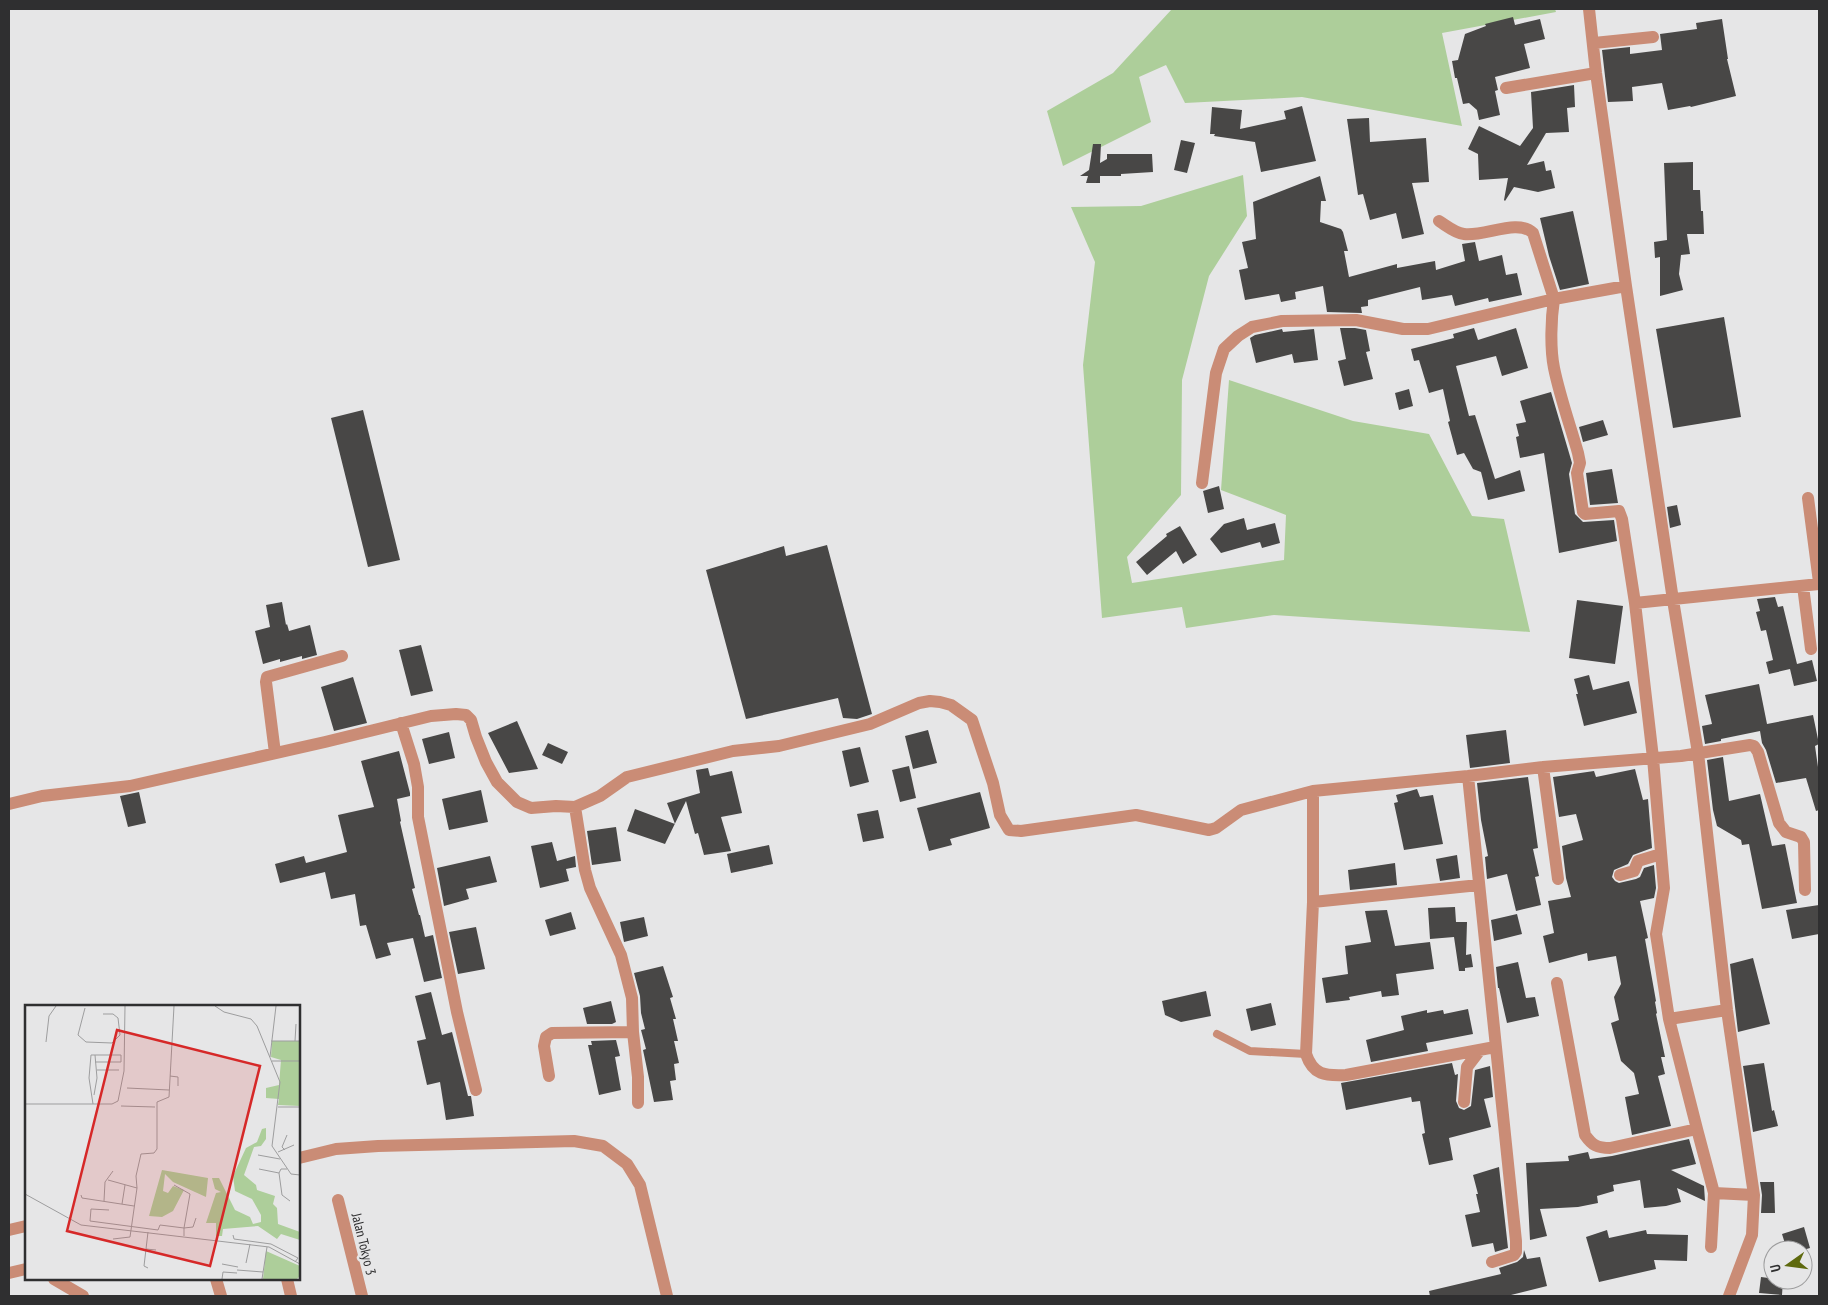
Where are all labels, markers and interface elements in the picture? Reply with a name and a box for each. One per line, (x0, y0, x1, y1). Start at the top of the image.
inset map (25, 1005, 300, 1280)
street label: Jalan Tokyo 3 (347, 1210, 380, 1277)
north arrow (1763, 1240, 1813, 1290)
text: U (1766, 1262, 1785, 1274)

